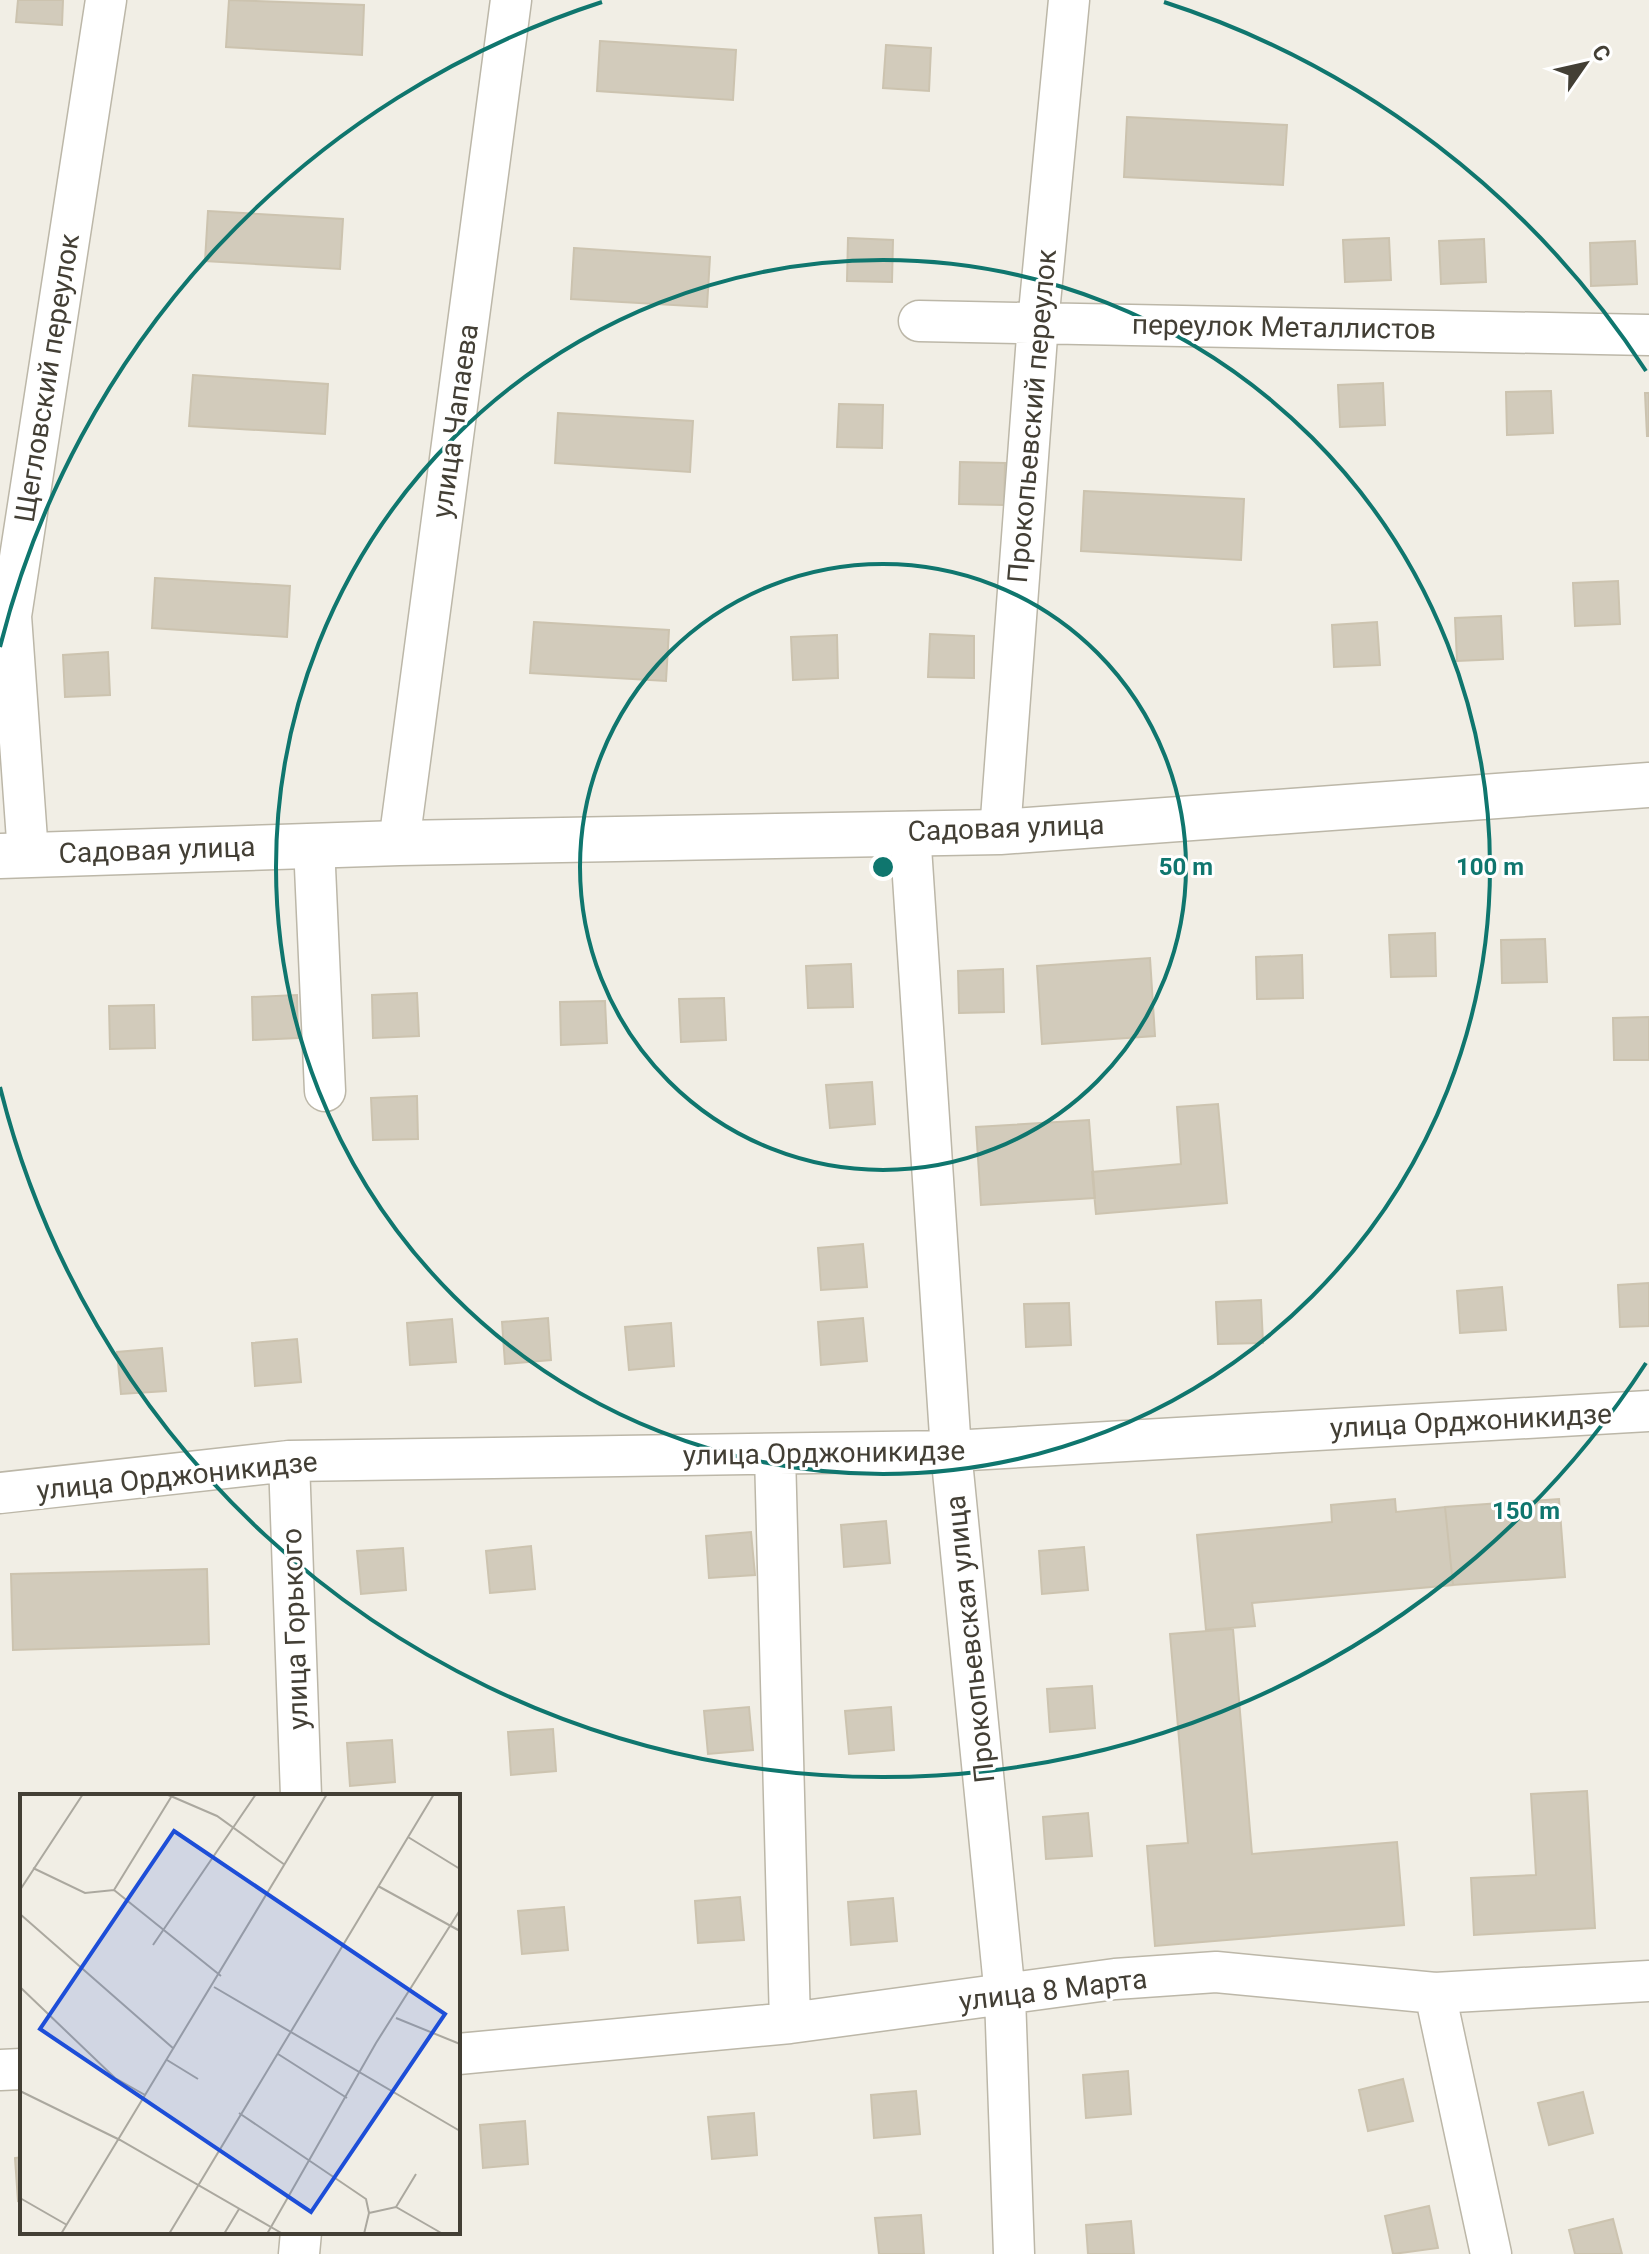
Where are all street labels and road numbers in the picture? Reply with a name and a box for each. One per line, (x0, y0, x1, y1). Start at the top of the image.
street label: Щегловский переулок (8, 231, 86, 525)
street label: Прокопьевский переулок (1001, 248, 1063, 584)
street label: переулок Металлистов (1132, 308, 1436, 346)
street label: улица Чапаева (425, 322, 485, 520)
street label: Садовая улица (907, 808, 1105, 848)
street label: Садовая улица (58, 830, 256, 870)
street label: улица Орджоникидзе (1329, 1397, 1613, 1445)
street label: улица Орджоникидзе (683, 1434, 965, 1472)
street label: улица Орджоникидзе (35, 1445, 319, 1507)
street label: Прокопьевская улица (938, 1494, 1002, 1784)
street label: улица Горького (275, 1527, 315, 1731)
street label: улица 8 Марта (957, 1962, 1149, 2018)

